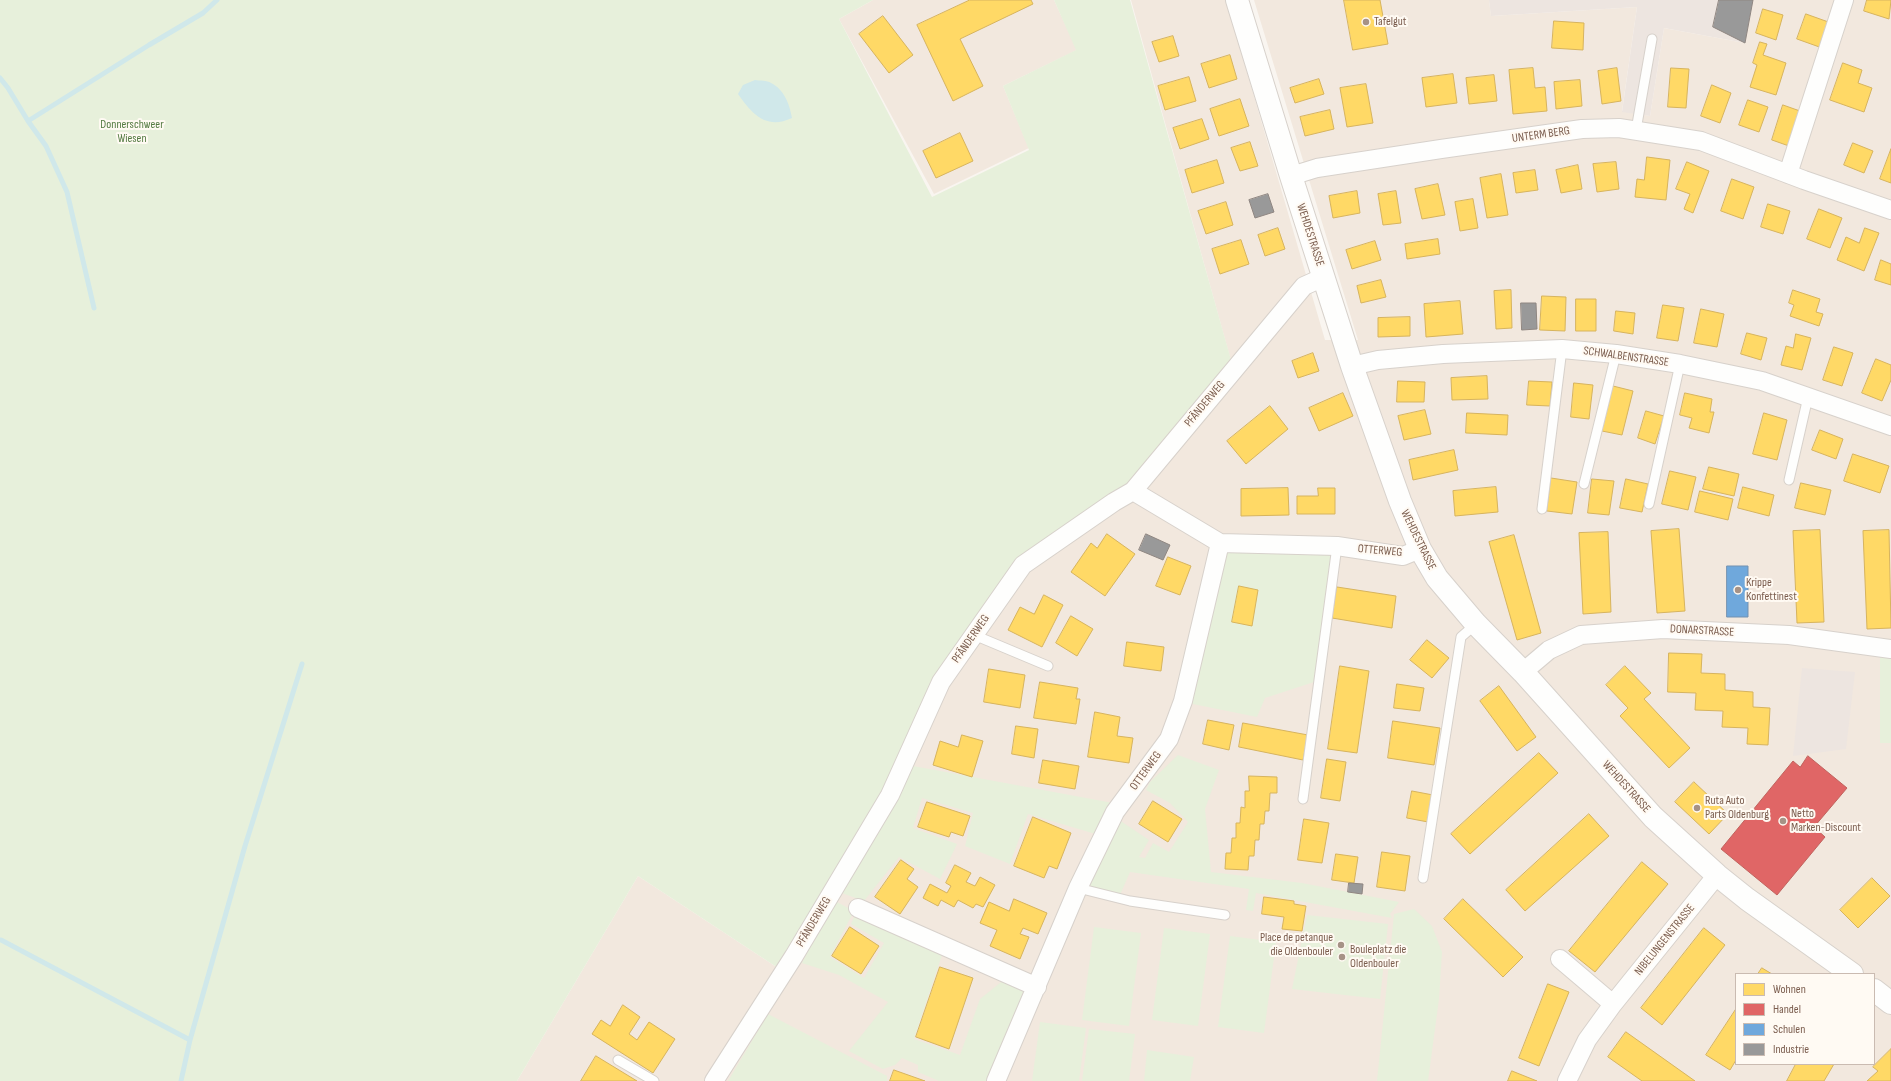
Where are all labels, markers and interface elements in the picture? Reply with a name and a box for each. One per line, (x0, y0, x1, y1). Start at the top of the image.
place label: Tafelgut (1374, 15, 1406, 29)
marker: Tafelgut (1361, 17, 1371, 27)
park label: Donnerschweer Wiesen (100, 118, 164, 146)
street label: UNTERM BERG (1511, 124, 1571, 146)
street label: WEHDESTRASSE (1293, 202, 1327, 268)
street label: SCHWALBENSTRASSE (1582, 344, 1670, 370)
street label: PFÄNDERWEG (1182, 378, 1228, 430)
street label: WEHDESTRASSE (1397, 508, 1439, 572)
street label: OTTERWEG (1357, 542, 1403, 560)
place label: Krippe Konfettinest (1746, 576, 1797, 604)
marker: Krippe Konfettinest (1733, 585, 1743, 595)
street label: PFÄNDERWEG (949, 612, 993, 666)
street label: DONARSTRASSE (1670, 622, 1734, 640)
street label: OTTERWEG (1127, 749, 1165, 793)
street label: WEHDESTRASSE (1599, 758, 1653, 816)
place label: Ruta Auto Parts Oldenburg (1705, 794, 1769, 822)
marker: Ruta Auto Parts Oldenburg (1692, 803, 1702, 813)
place label: Netto Marken-Discount (1791, 807, 1861, 835)
marker: Netto Marken-Discount (1778, 816, 1788, 826)
street label: PFÄNDERWEG (793, 894, 835, 950)
street label: NIBELUNGENSTRASSE (1632, 901, 1698, 979)
place label: Place de petanque die Oldenbouler (1260, 931, 1333, 959)
marker: Place de petanque die Oldenbouler (1336, 940, 1346, 950)
place label: Bouleplatz die Oldenbouler (1350, 943, 1406, 971)
marker: Bouleplatz die Oldenbouler (1337, 952, 1347, 962)
legend (1735, 973, 1875, 1065)
text: Wohnen (1773, 982, 1806, 997)
text: Handel (1773, 1002, 1801, 1017)
text: Schulen (1773, 1022, 1805, 1037)
text: Industrie (1773, 1042, 1809, 1057)

